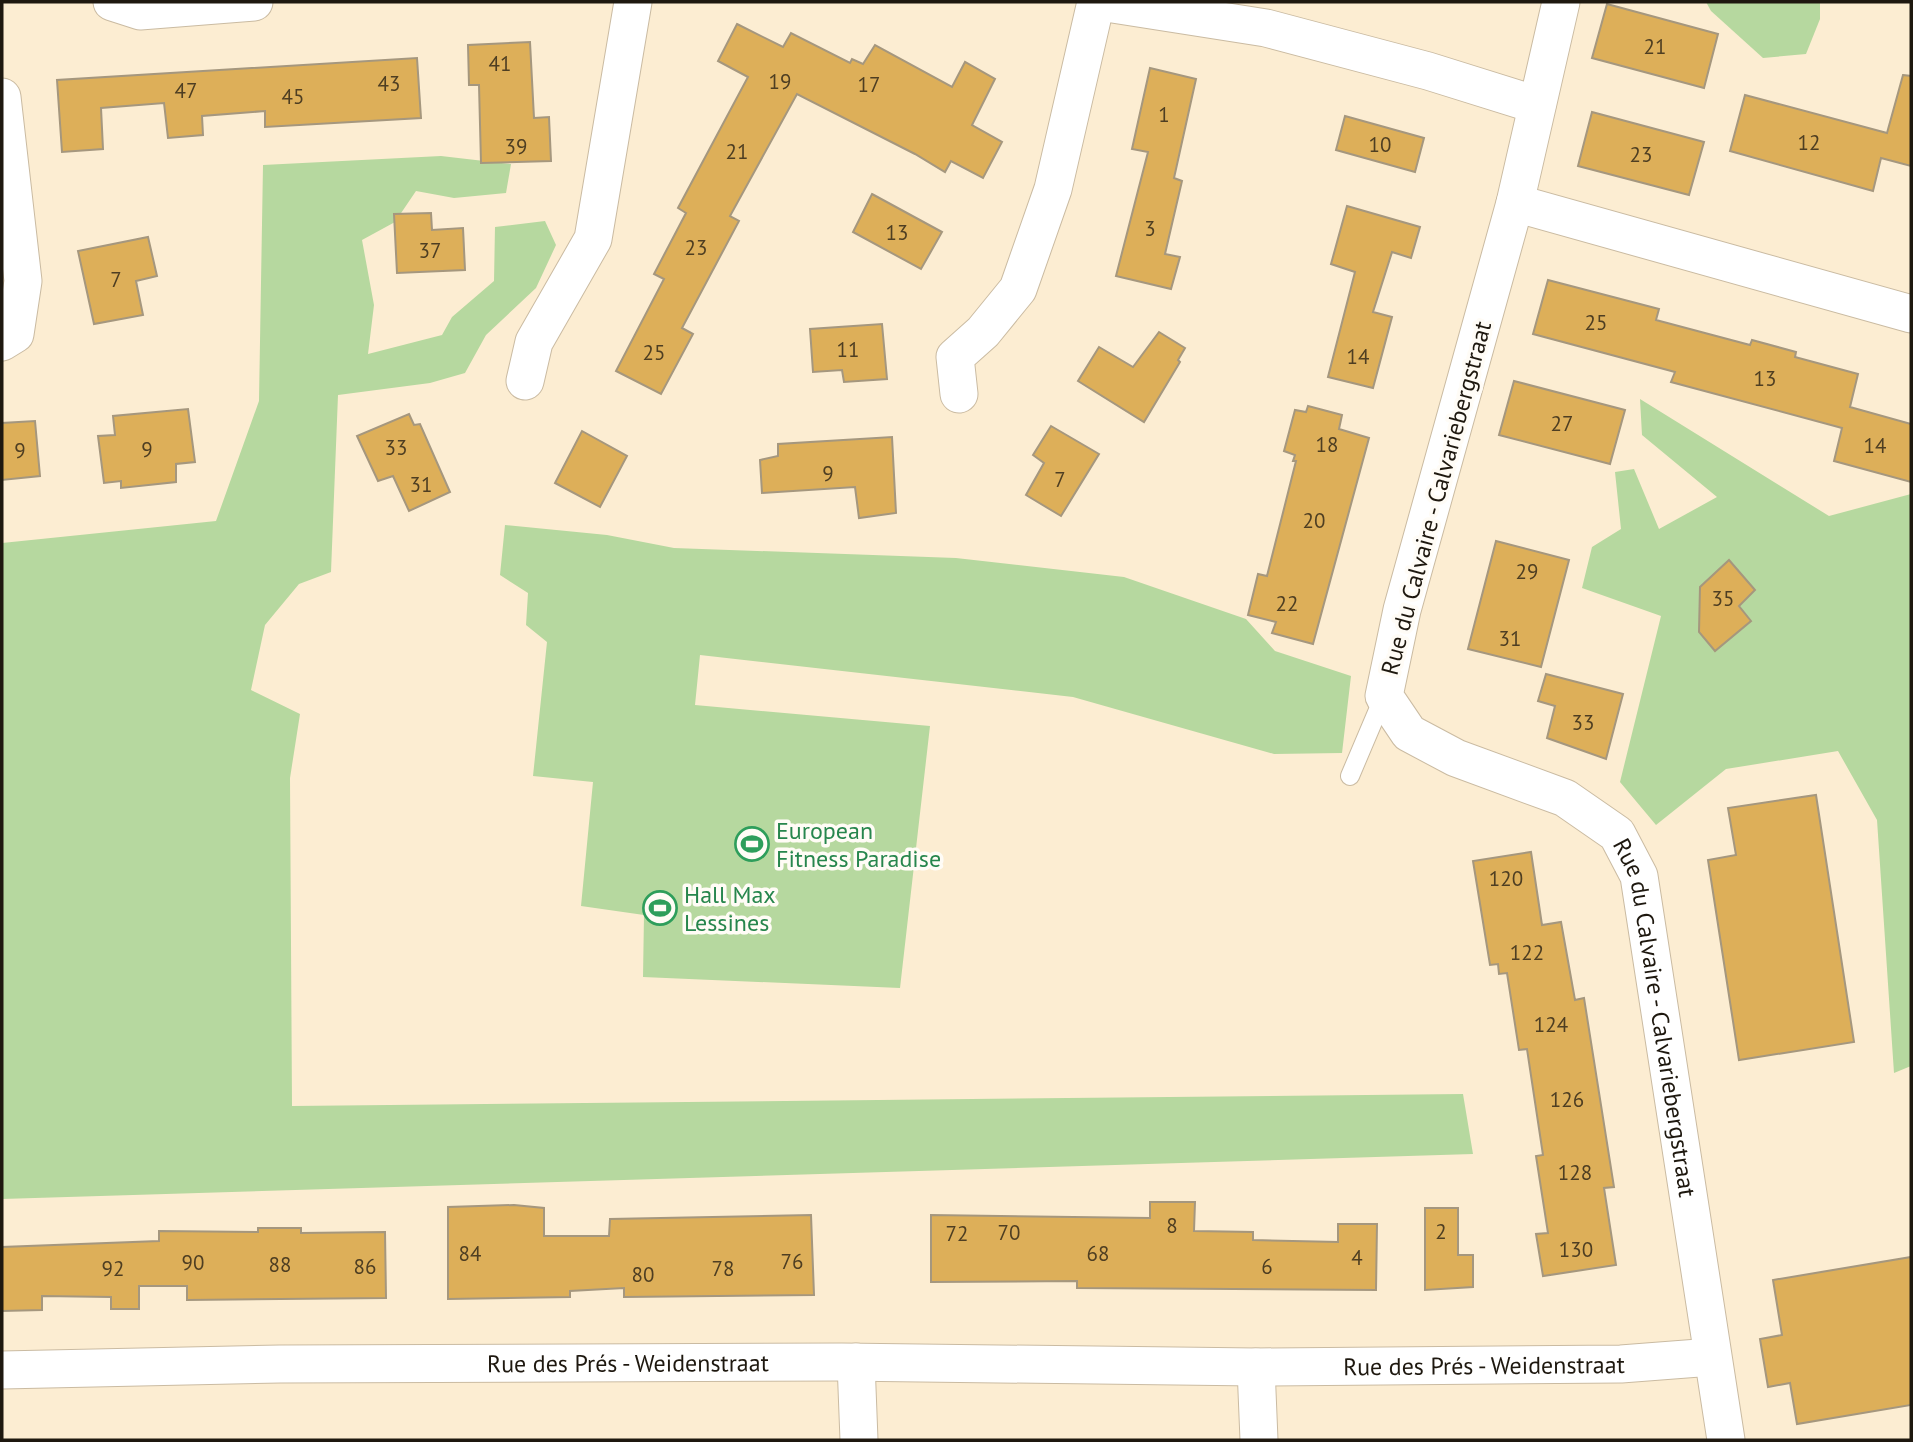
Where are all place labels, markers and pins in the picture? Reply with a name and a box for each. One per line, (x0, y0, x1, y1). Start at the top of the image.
place label: European Fitness Paradise (776, 815, 941, 874)
sports icon: European Fitness Paradise (733, 825, 771, 863)
place label: Hall Max Lessines (684, 879, 776, 938)
sports icon: Hall Max Lessines (641, 889, 679, 927)

